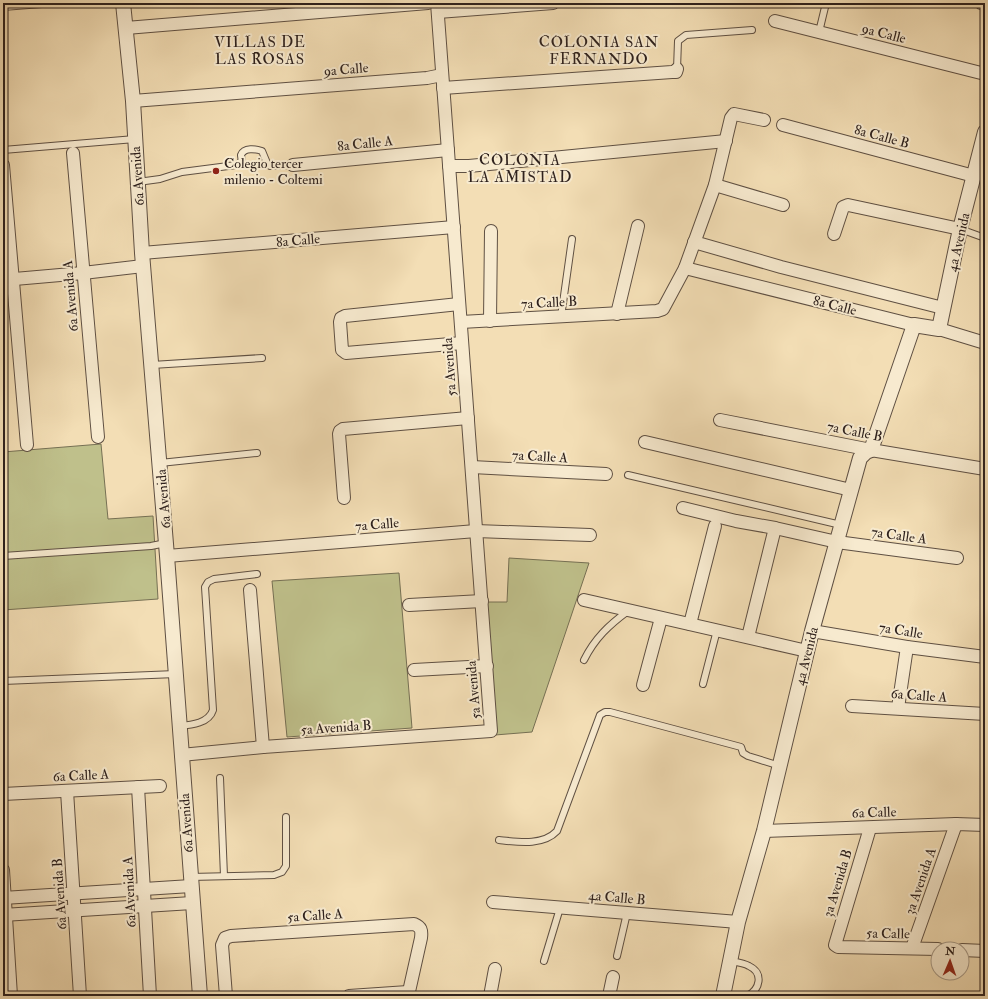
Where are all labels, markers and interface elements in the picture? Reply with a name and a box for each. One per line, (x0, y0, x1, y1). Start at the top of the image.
street label: 9a Calle (859, 20, 908, 47)
district label: VILLAS DE LAS ROSAS (214, 33, 306, 69)
district label: COLONIA SAN FERNANDO (539, 33, 659, 69)
street label: 9a Calle (322, 59, 369, 80)
street label: 8a Calle B (852, 121, 911, 152)
street label: 8a Calle A (336, 132, 394, 155)
street label: 6a Avenida (127, 145, 148, 206)
district label: COLONIA LA AMISTAD (468, 151, 572, 187)
place label: Colegio tercer milenio - Coltemi (224, 155, 323, 188)
marker: Colegio tercer milenio - Coltemi (211, 166, 221, 176)
street label: 4a Avenida (943, 211, 974, 273)
street label: 8a Calle (275, 230, 321, 251)
street label: 6a Avenida A (59, 260, 82, 332)
street label: 8a Calle (811, 292, 859, 319)
street label: 7a Calle B (521, 293, 578, 312)
street label: 5a Avenida (439, 337, 460, 397)
street label: 7a Calle B (826, 418, 884, 445)
street label: 7a Calle A (512, 447, 568, 466)
street label: 6a Avenida (152, 468, 175, 529)
street label: 7a Calle (354, 514, 400, 535)
street label: 7a Calle A (870, 523, 928, 548)
street label: 7a Calle (878, 619, 924, 642)
street label: 4a Avenida (791, 625, 822, 687)
street label: 5a Avenida (462, 660, 485, 720)
street label: 6a Calle A (890, 685, 948, 706)
street label: 5a Avenida B (300, 717, 372, 738)
street label: 6a Calle A (52, 766, 110, 785)
street label: 6a Avenida (176, 792, 197, 853)
street label: 6a Calle (851, 803, 897, 822)
street label: 3a Avenida A (901, 845, 940, 917)
street label: 3a Avenida B (819, 847, 856, 919)
street label: 6a Avenida A (119, 856, 140, 928)
street label: 6a Avenida B (49, 858, 70, 930)
street label: 4a Calle B (588, 887, 646, 908)
street label: 5a Calle A (287, 905, 343, 926)
street label: 5a Calle (866, 925, 910, 942)
north arrow (930, 941, 970, 981)
text: N (944, 945, 957, 958)

